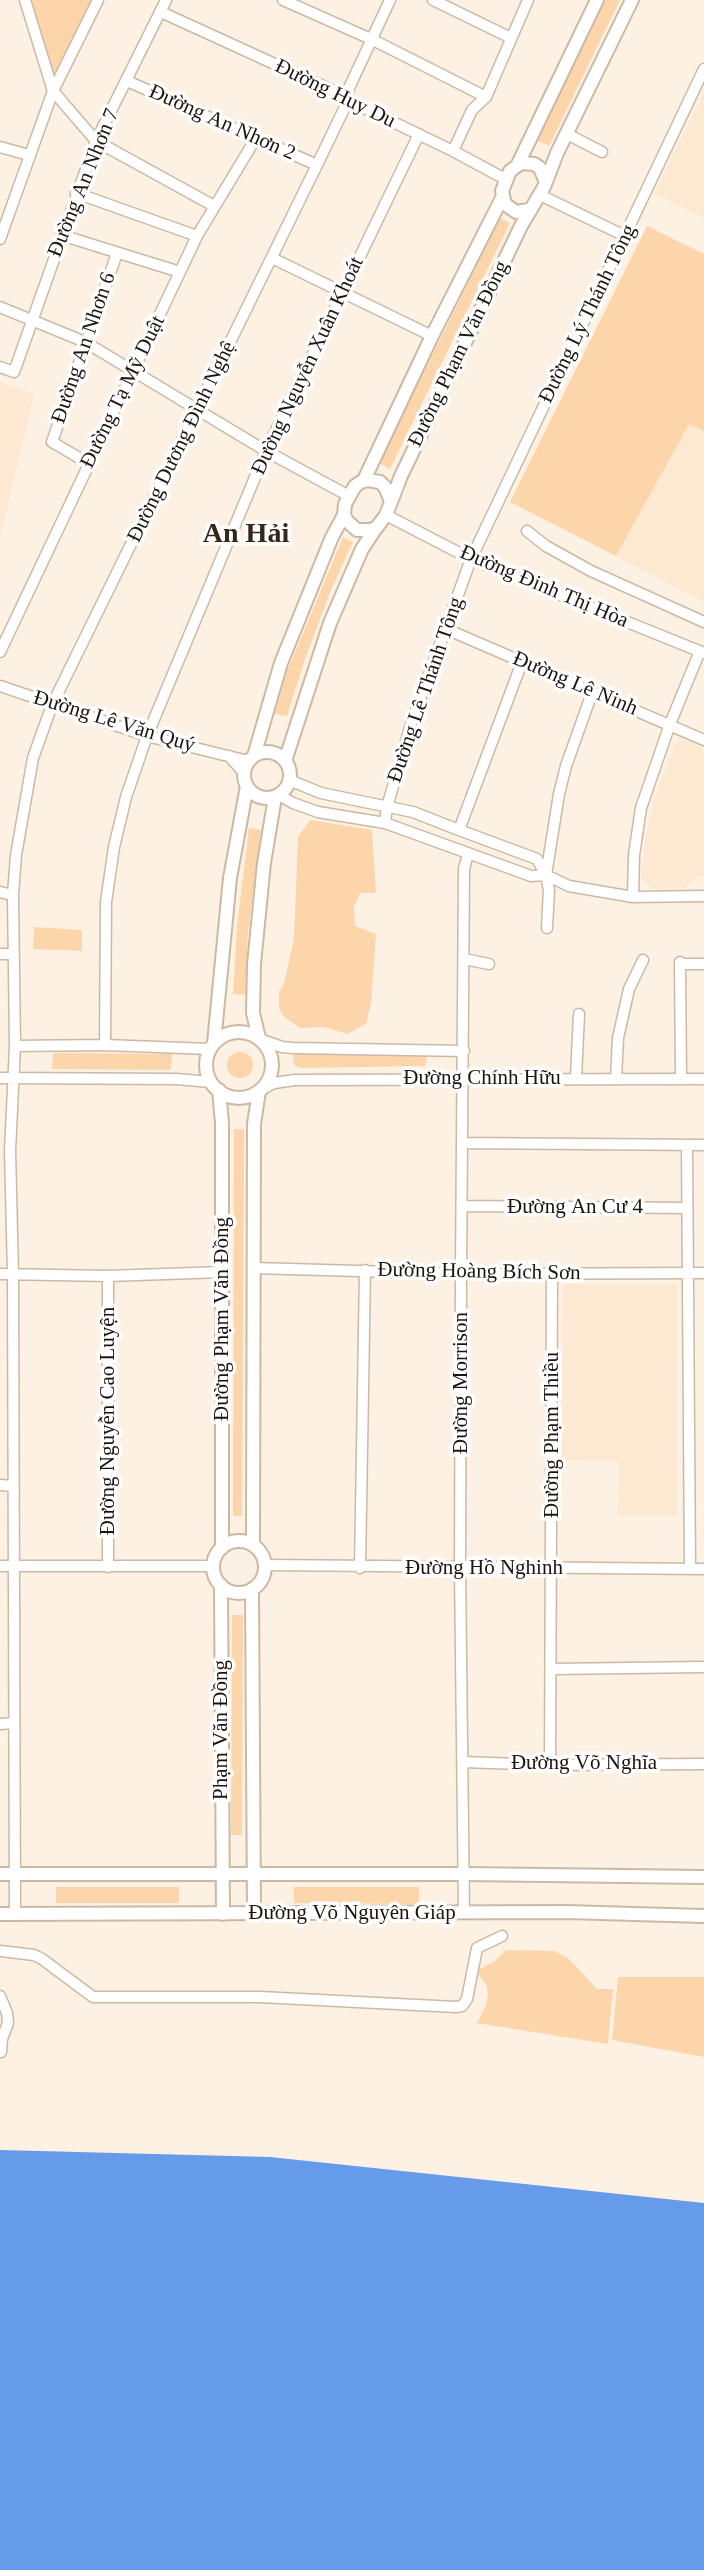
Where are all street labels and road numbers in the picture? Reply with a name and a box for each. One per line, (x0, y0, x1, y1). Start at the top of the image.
street label: Đường Huy Du (266, 52, 404, 136)
street label: Đường An Nhơn 2 (139, 77, 305, 169)
street label: Đường An Nhơn 7 (40, 100, 128, 266)
street label: Đường Lý Thánh Tông (530, 213, 646, 415)
street label: Đường Nguyễn Xuân Khoát (241, 242, 375, 490)
street label: Đường Phạm Văn Đồng (398, 247, 520, 461)
street label: Đường An Nhơn 6 (44, 264, 124, 432)
street label: Đường Tạ Mỹ Duật (73, 307, 173, 477)
street label: Đường Dương Đình Nghệ (118, 328, 246, 556)
street label: Đường Đinh Thị Hòa (449, 537, 639, 637)
street label: Đường Lê Thánh Tông (379, 585, 473, 795)
street label: Đường Lê Ninh (504, 644, 646, 724)
street label: Đường Lê Văn Quý (26, 684, 202, 760)
street label: Đường Chính Hữu (396, 1065, 568, 1091)
street label: Đường An Cư 4 (504, 1194, 646, 1220)
street label: Đường Phạm Văn Đồng (209, 1207, 235, 1431)
street label: Đường Hoàng Bích Sơn (367, 1257, 591, 1287)
street label: Đường Nguyễn Cao Luyện (95, 1295, 121, 1547)
street label: Đường Morrison (448, 1305, 474, 1461)
street label: Đường Phạm Thiều (539, 1341, 565, 1529)
street label: Đường Hồ Nghinh (397, 1555, 571, 1581)
street label: Phạm Văn Đồng (208, 1652, 234, 1808)
street label: Đường Võ Nghĩa (506, 1750, 662, 1776)
street label: Đường Võ Nguyên Giáp (240, 1900, 464, 1926)

